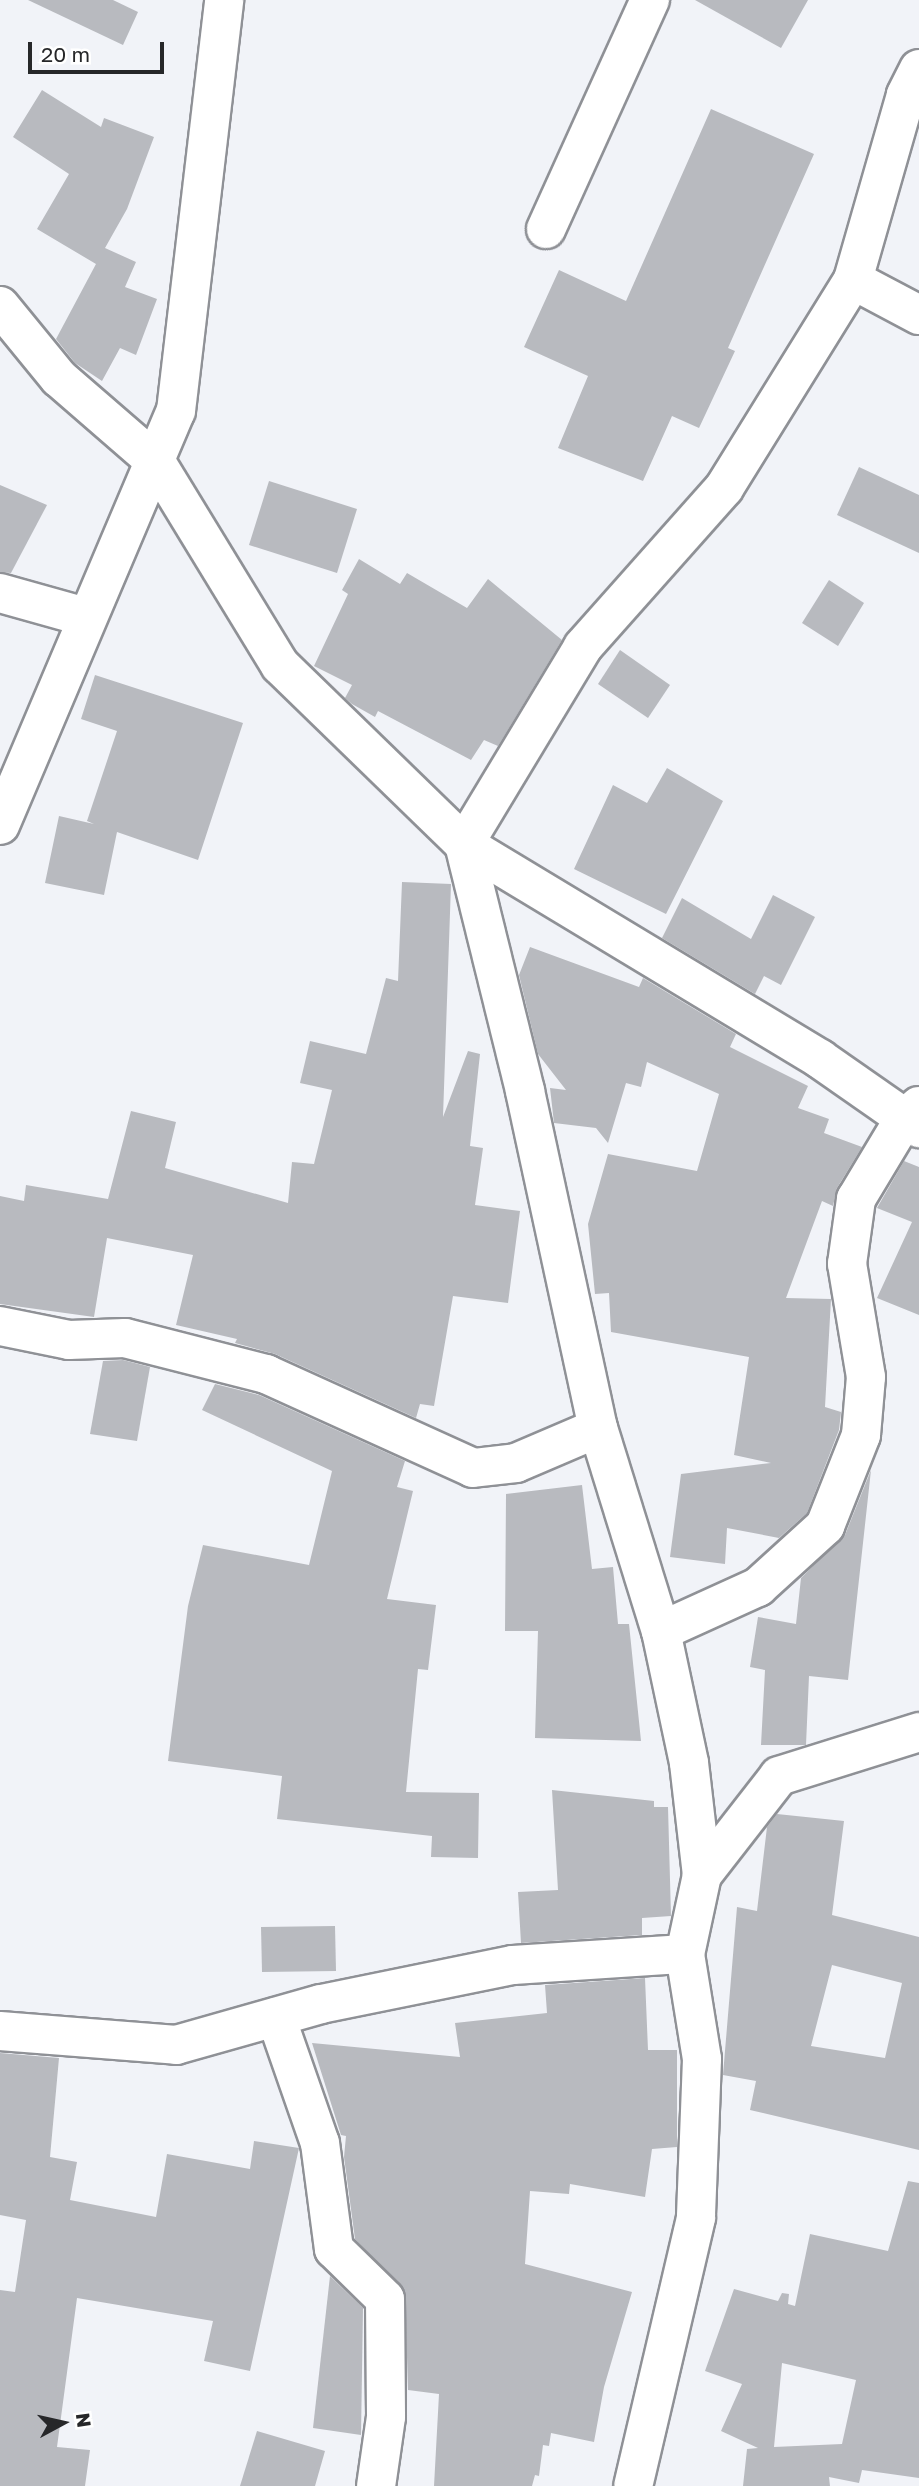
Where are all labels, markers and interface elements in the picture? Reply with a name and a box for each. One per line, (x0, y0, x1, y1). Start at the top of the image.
scale bar (32, 28, 168, 72)
text: 20 m (41, 41, 90, 67)
north arrow (28, 2388, 98, 2458)
text: N (72, 2411, 97, 2429)

